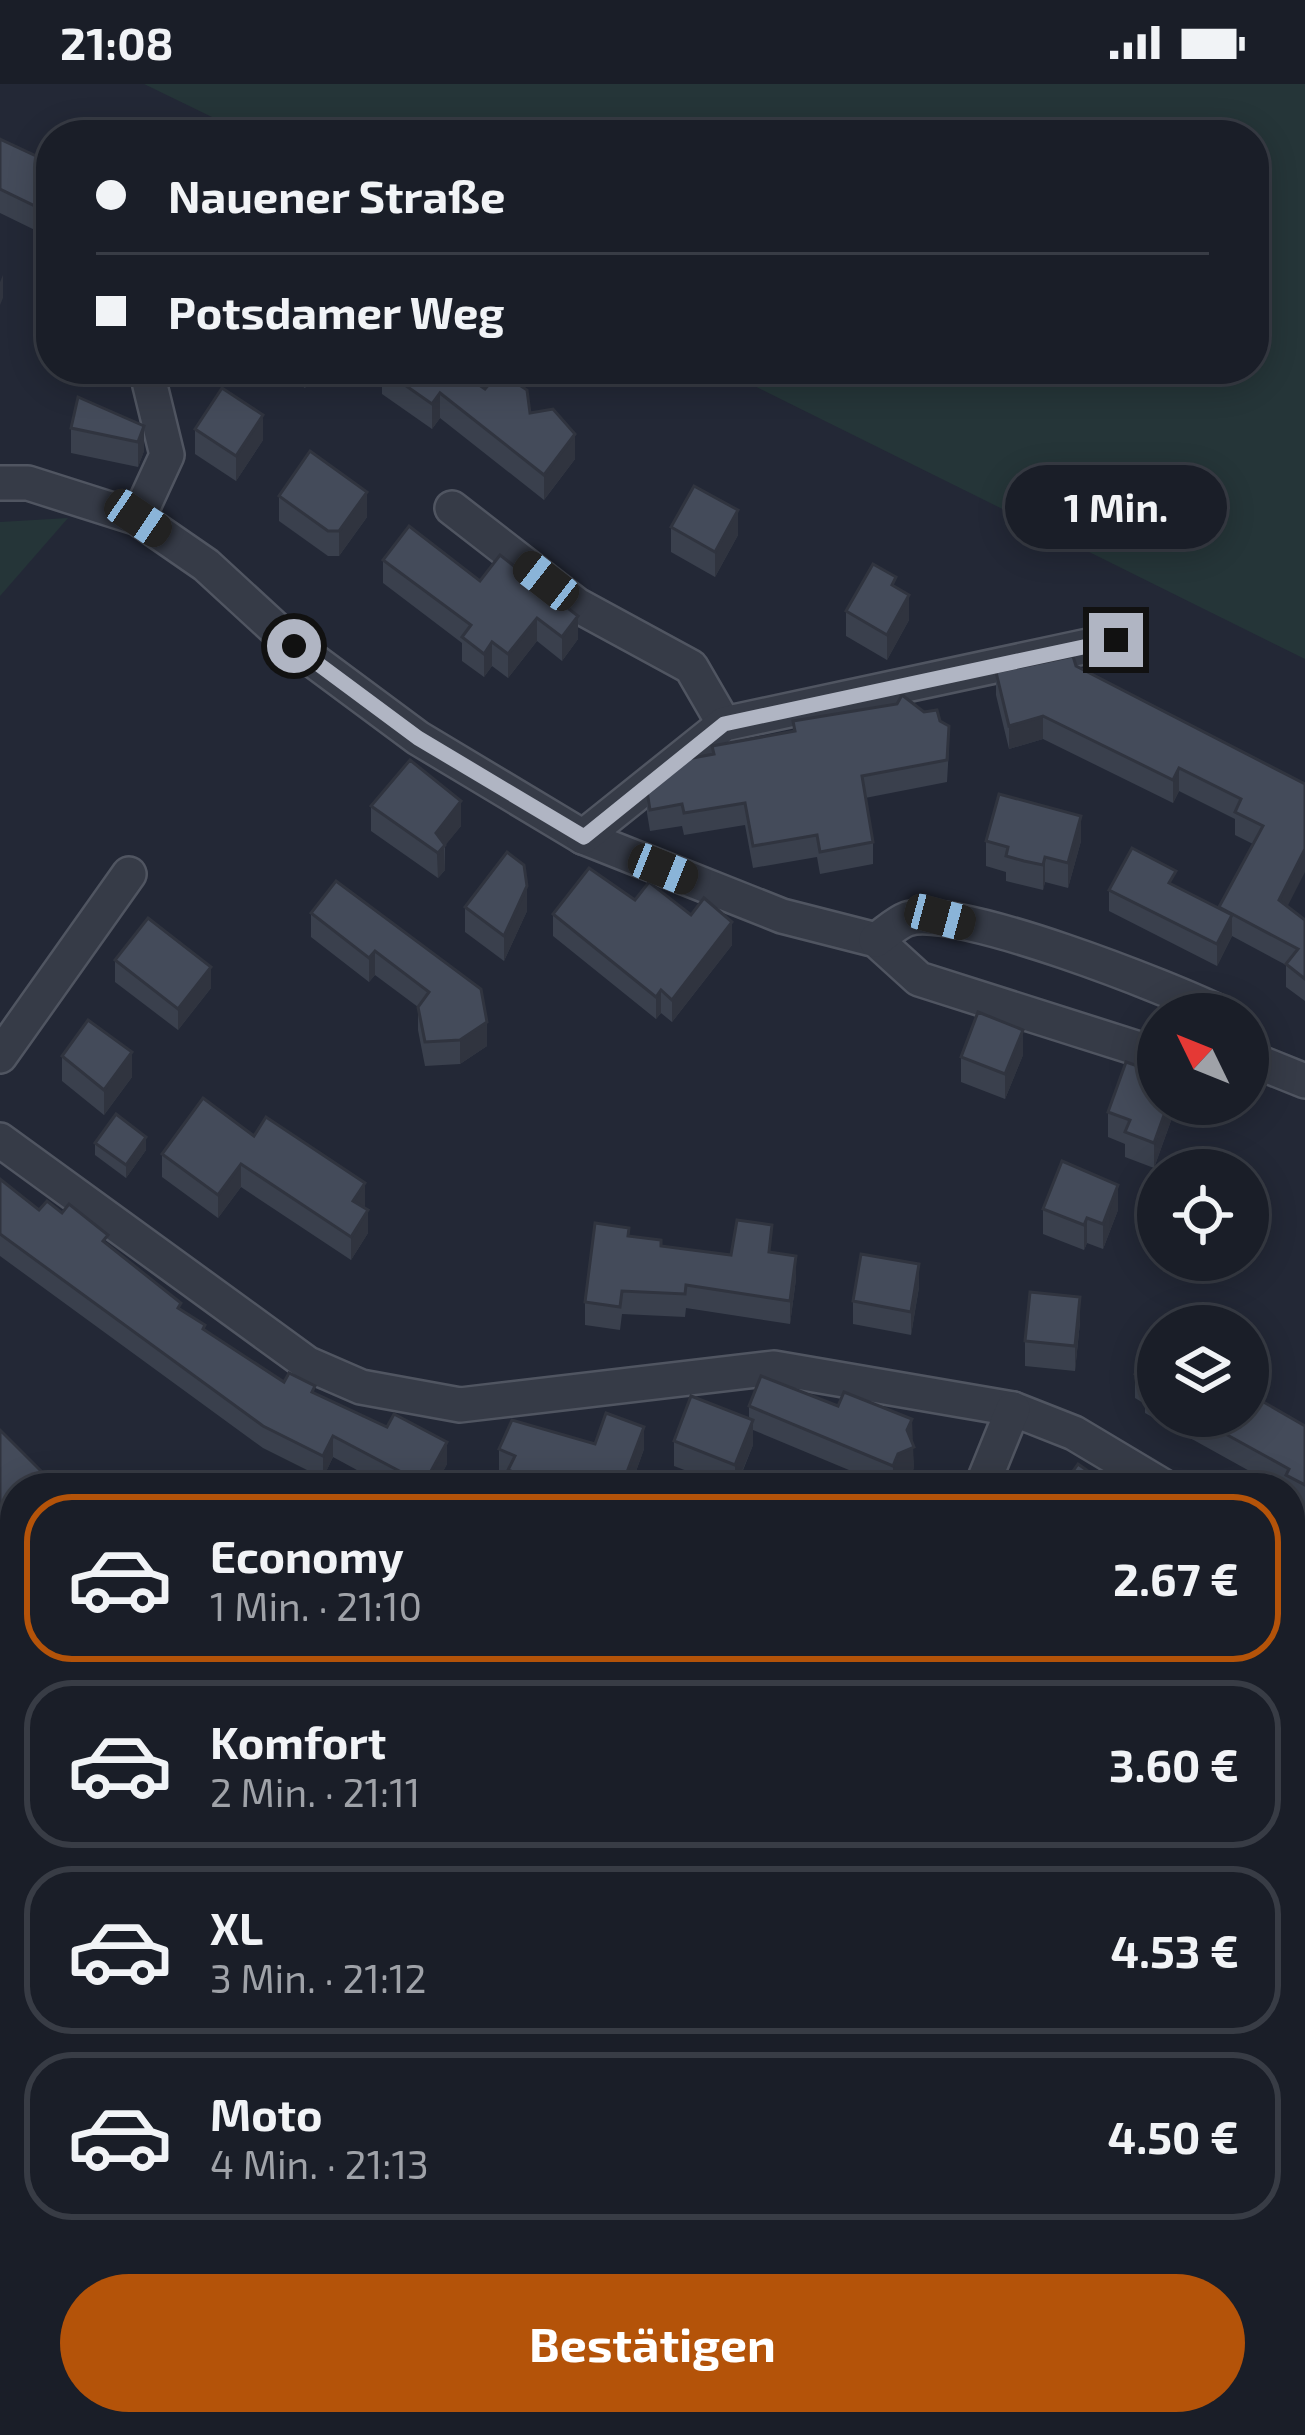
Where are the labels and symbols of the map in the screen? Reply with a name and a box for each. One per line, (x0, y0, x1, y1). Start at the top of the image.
callout: 1 Min. (1005, 466, 1227, 550)
car (98, 483, 178, 553)
car (507, 545, 585, 617)
route end (1089, 613, 1143, 667)
route start (267, 619, 321, 673)
car (623, 839, 703, 899)
car (901, 890, 979, 944)
north arrow (1137, 993, 1269, 1125)

